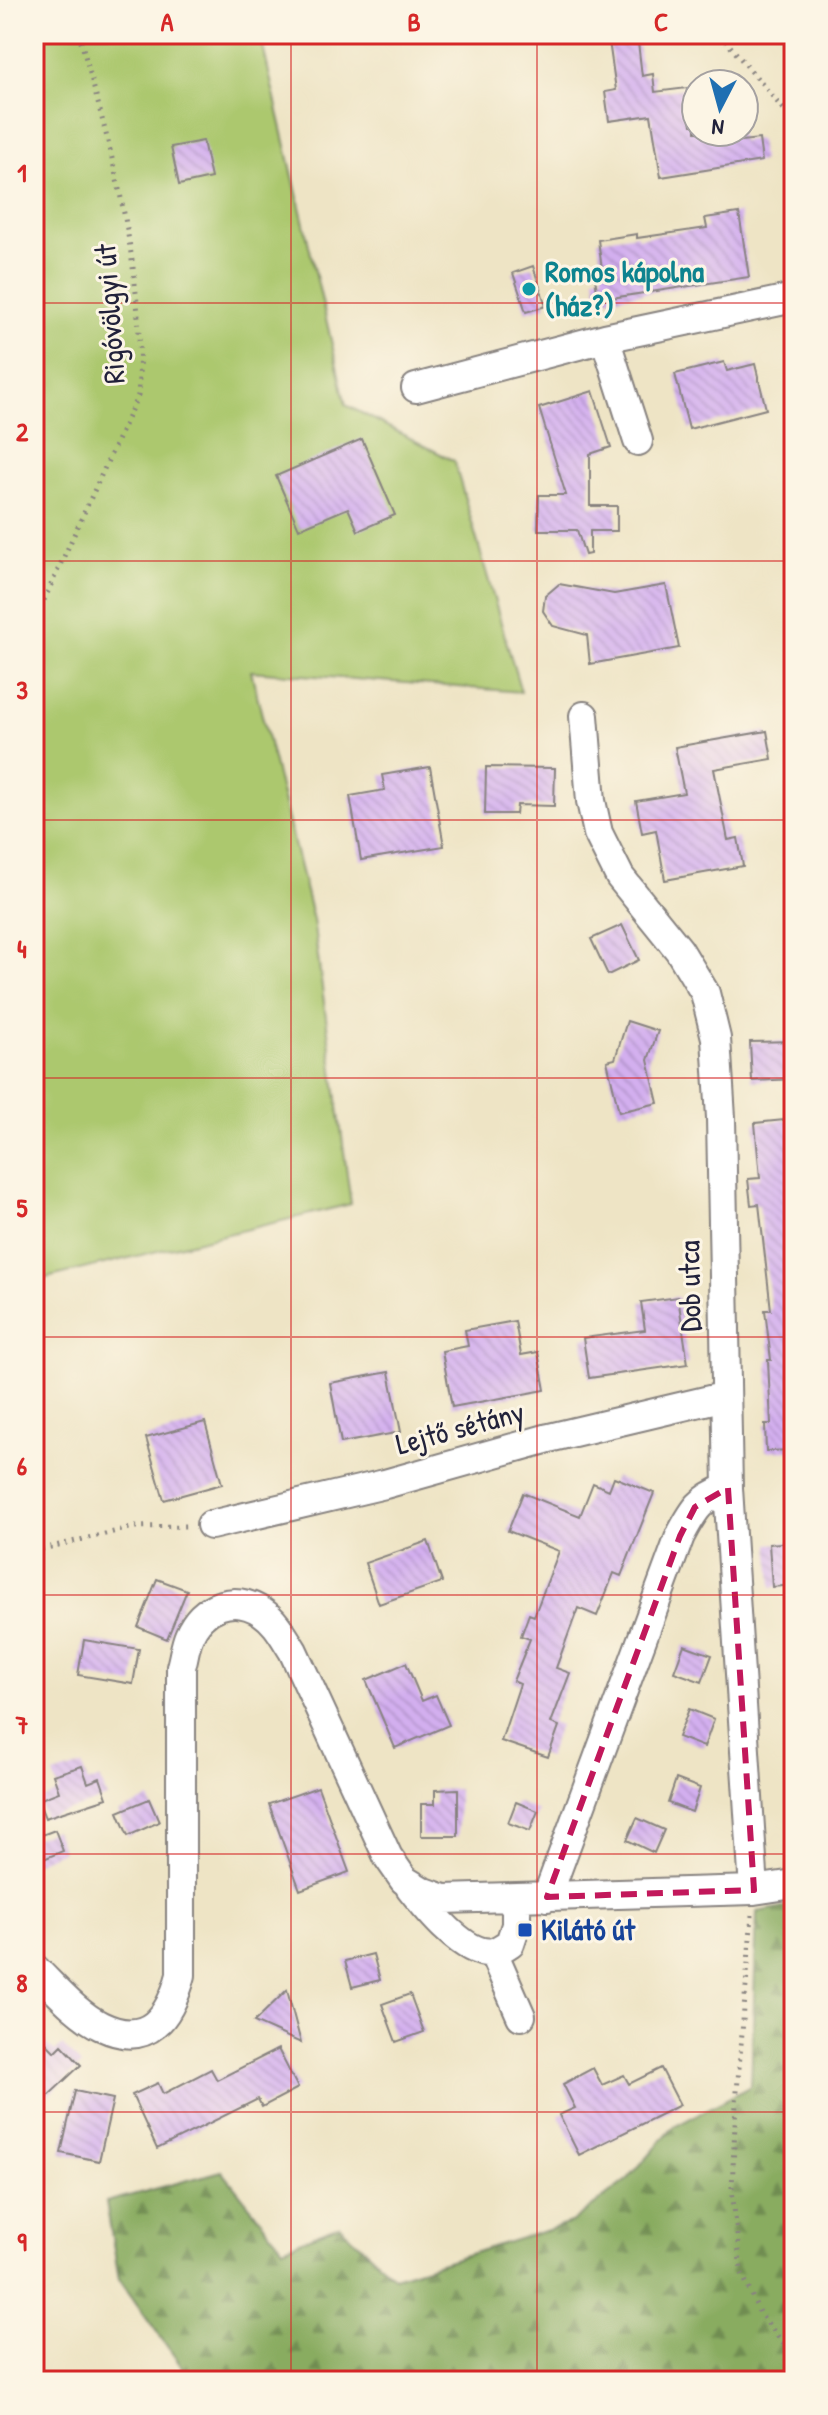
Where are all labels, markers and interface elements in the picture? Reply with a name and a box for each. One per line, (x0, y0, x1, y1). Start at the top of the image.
text: A (161, 4, 174, 39)
text: B (407, 4, 421, 39)
text: C (654, 4, 668, 39)
north arrow (680, 68, 760, 148)
text: N (710, 112, 725, 143)
text: 1 (17, 155, 27, 190)
street label: Rigóvölgyi út (84, 242, 134, 385)
place label: Romos kápolna (ház?) (545, 251, 704, 325)
marker: Romos kápolna (ház?) (520, 280, 538, 298)
text: 2 (16, 414, 29, 449)
text: 3 (16, 672, 28, 707)
text: 4 (17, 931, 27, 966)
text: 5 (17, 1190, 28, 1225)
street label: Dob utca (668, 1240, 710, 1332)
street label: Lejtő sétány (391, 1391, 528, 1463)
text: 6 (17, 1448, 28, 1483)
text: 7 (15, 1707, 29, 1742)
place label: Kilátó út (541, 1909, 636, 1949)
marker: Kilátó út (516, 1921, 534, 1939)
text: 8 (16, 1965, 28, 2000)
text: 9 (17, 2224, 27, 2259)

